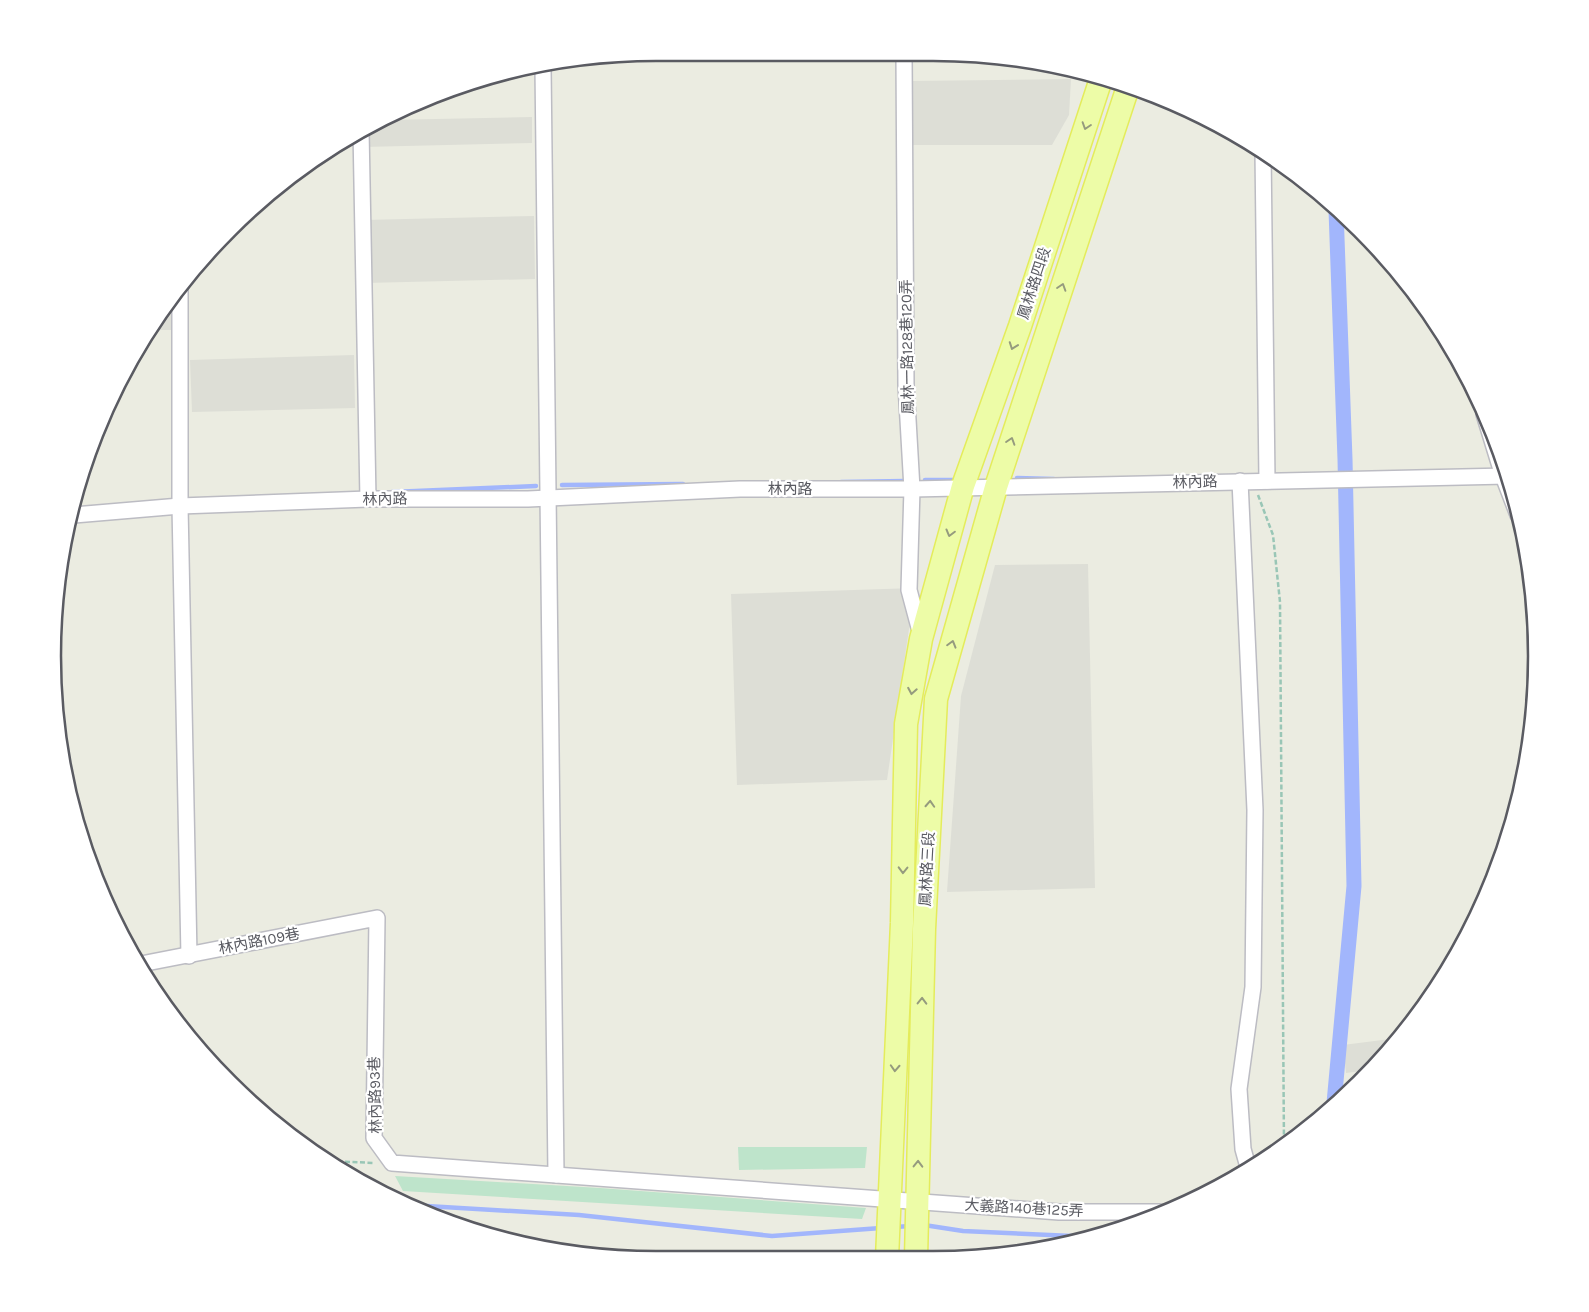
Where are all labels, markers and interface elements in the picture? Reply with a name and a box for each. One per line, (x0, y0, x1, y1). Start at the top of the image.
one-way arrow (1082, 121, 1092, 129)
street label: 鳳林路四段 (1014, 245, 1054, 321)
street label: 鳳林一路128巷120弄 (897, 279, 917, 415)
one-way arrow (1056, 283, 1066, 291)
one-way arrow (1009, 342, 1019, 350)
one-way arrow (1006, 437, 1016, 446)
street label: 林內路 (1172, 472, 1218, 492)
street label: 林內路 (767, 480, 813, 498)
street label: 林內路 (362, 490, 408, 508)
one-way arrow (946, 528, 956, 537)
one-way arrow (947, 640, 957, 649)
one-way arrow (908, 686, 918, 695)
one-way arrow (925, 800, 936, 808)
street label: 鳳林路三段 (916, 831, 938, 907)
one-way arrow (898, 867, 909, 875)
street label: 林內路109巷 (217, 924, 301, 958)
one-way arrow (917, 997, 927, 1005)
street label: 林內路93巷 (365, 1056, 385, 1134)
one-way arrow (890, 1064, 901, 1072)
one-way arrow (913, 1159, 924, 1167)
street label: 大義路140巷125弄 (964, 1196, 1084, 1220)

